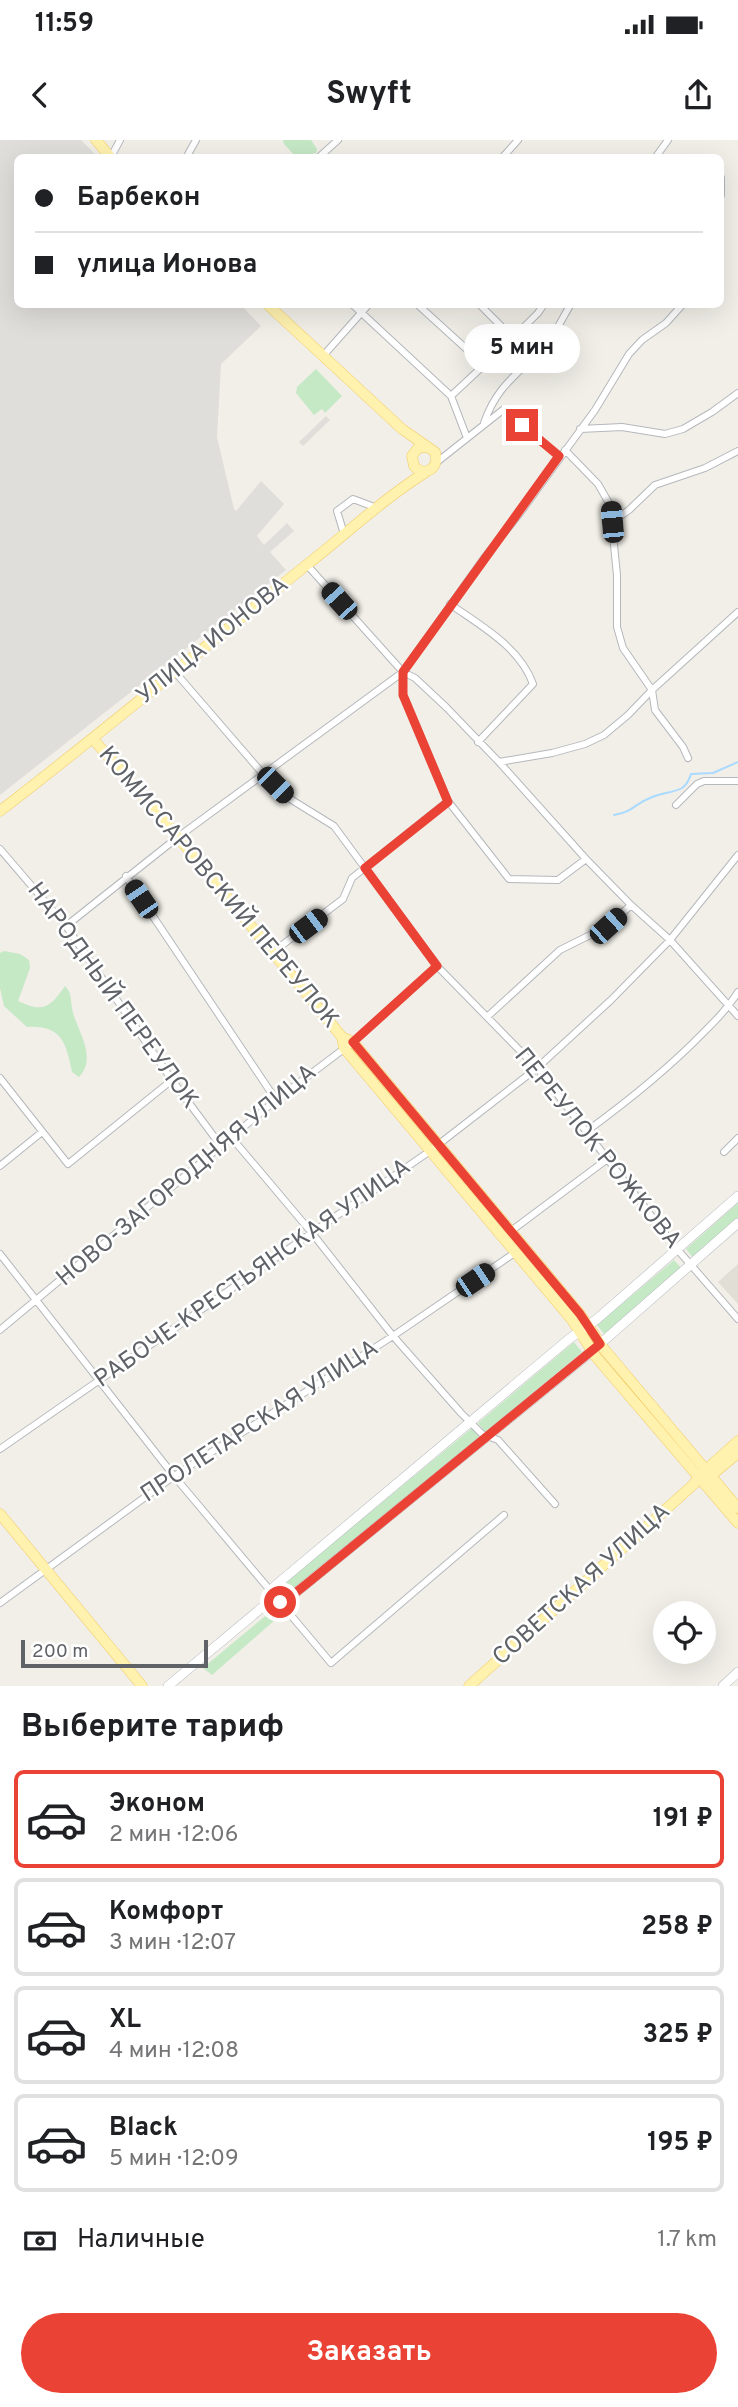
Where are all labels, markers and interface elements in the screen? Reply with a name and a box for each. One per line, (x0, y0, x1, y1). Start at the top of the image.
text: 11:59 (35, 8, 94, 41)
text: Swyft (326, 75, 412, 115)
icon: back (21, 76, 59, 114)
icon: share (679, 76, 717, 114)
text: Барбекон (77, 182, 200, 215)
text: улица Ионова (77, 249, 257, 282)
callout: 5 мин (464, 324, 580, 372)
text: 5 мин (490, 334, 554, 363)
route end (506, 409, 538, 441)
car (600, 500, 625, 544)
street label: УЛИЦА ИОНОВА (131, 570, 295, 712)
car (318, 578, 361, 624)
street label: КОМИССАРОВСКИЙ ПЕРЕУЛОК (91, 740, 346, 1035)
car (253, 763, 298, 807)
street label: НАРОДНЫЙ ПЕРЕУЛОК (20, 876, 206, 1115)
car (121, 876, 162, 922)
car (586, 904, 631, 948)
car (285, 905, 332, 947)
street label: ПЕРЕУЛОК РОЖКОВА (507, 1042, 687, 1256)
street label: НОВО-ЗАГОРОДНЯЯ УЛИЦА (51, 1058, 323, 1294)
street label: РАБОЧЕ-КРЕСТЬЯНСКАЯ УЛИЦА (89, 1153, 417, 1395)
car (452, 1260, 499, 1300)
street label: ПРОЛЕТАРСКАЯ УЛИЦА (135, 1334, 385, 1510)
street label: СОВЕТСКАЯ УЛИЦА (487, 1497, 677, 1673)
route start (264, 1586, 296, 1618)
map controls (653, 1601, 716, 1664)
button: locate (653, 1601, 716, 1664)
scale bar (21, 1637, 208, 1669)
text: 200 m (32, 1640, 88, 1664)
text: Выберите тариф (21, 1708, 284, 1748)
icon: car (25, 1788, 88, 1851)
text: Эконом (109, 1788, 205, 1821)
text: 191 ₽ (653, 1803, 713, 1836)
text: 2 мин · 12:06 (109, 1821, 239, 1850)
icon: car (25, 1896, 88, 1959)
text: Комфорт (109, 1896, 223, 1929)
text: 258 ₽ (641, 1911, 713, 1944)
text: 3 мин · 12:07 (109, 1929, 236, 1958)
icon: car (25, 2004, 88, 2067)
text: XL (109, 2004, 141, 2037)
text: 325 ₽ (643, 2019, 713, 2052)
text: 4 мин · 12:08 (109, 2037, 239, 2066)
icon: car (25, 2112, 88, 2175)
text: Black (109, 2112, 178, 2145)
text: 195 ₽ (647, 2127, 713, 2160)
text: 5 мин · 12:09 (109, 2145, 239, 2174)
icon: cash (21, 2222, 59, 2260)
text: Наличные (77, 2224, 205, 2257)
text: 1.7 km (657, 2226, 717, 2255)
button: Заказать (21, 2313, 717, 2393)

